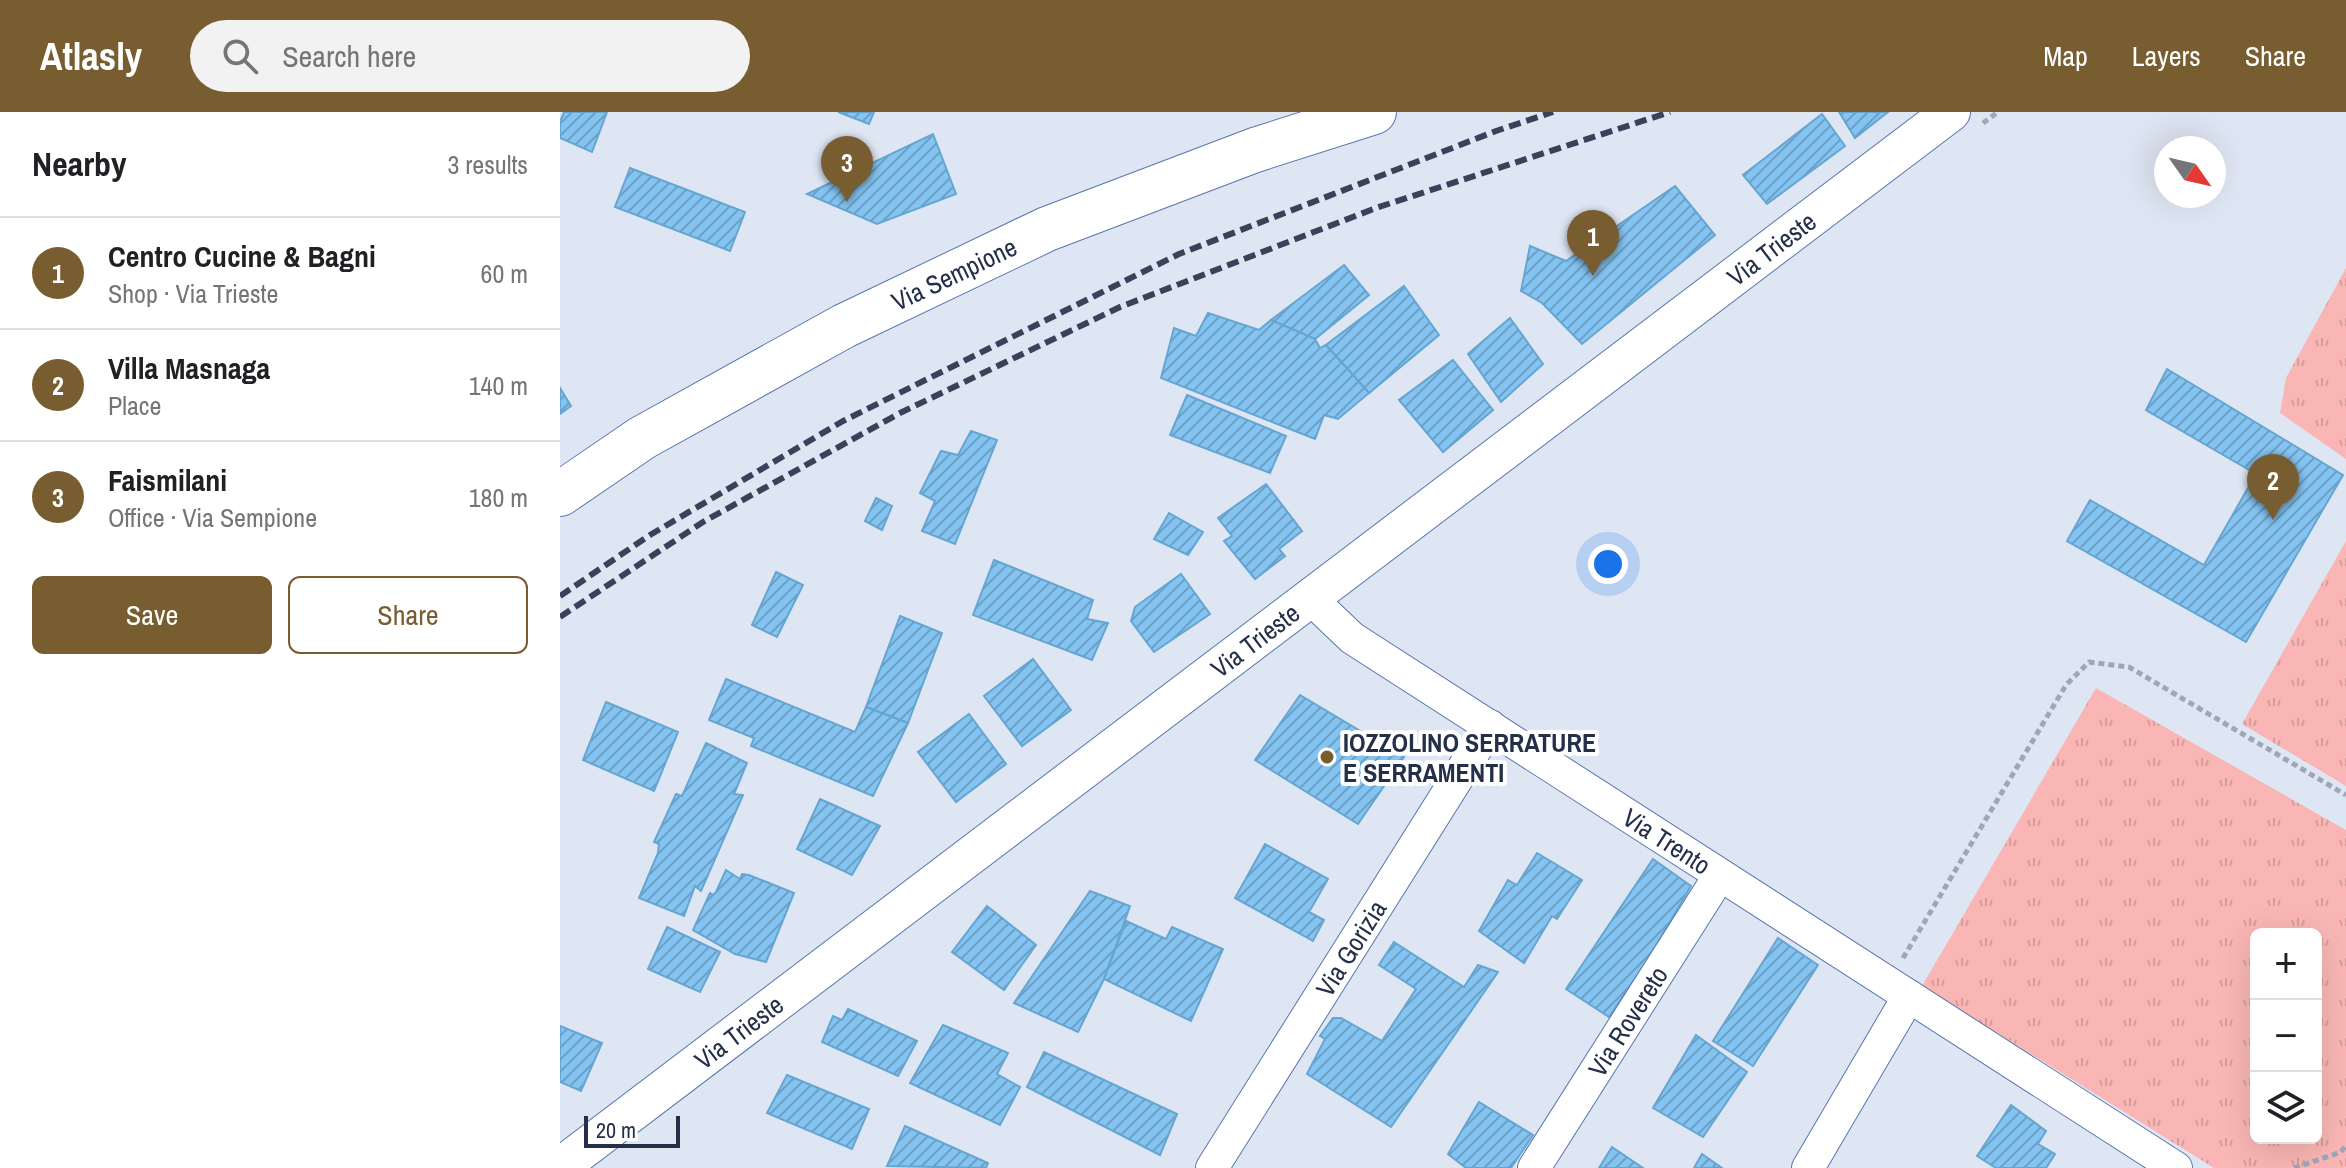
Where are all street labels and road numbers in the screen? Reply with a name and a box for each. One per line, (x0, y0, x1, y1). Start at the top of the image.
street label: Via Trieste (1720, 203, 1823, 293)
street label: Via Sempione (885, 229, 1022, 318)
street label: Via Trieste (1203, 595, 1306, 685)
street label: Via Trento (1616, 799, 1718, 882)
street label: Via Gorizia (1307, 893, 1394, 1003)
street label: Via Rovereto (1579, 959, 1675, 1083)
street label: Via Trieste (687, 987, 790, 1077)

